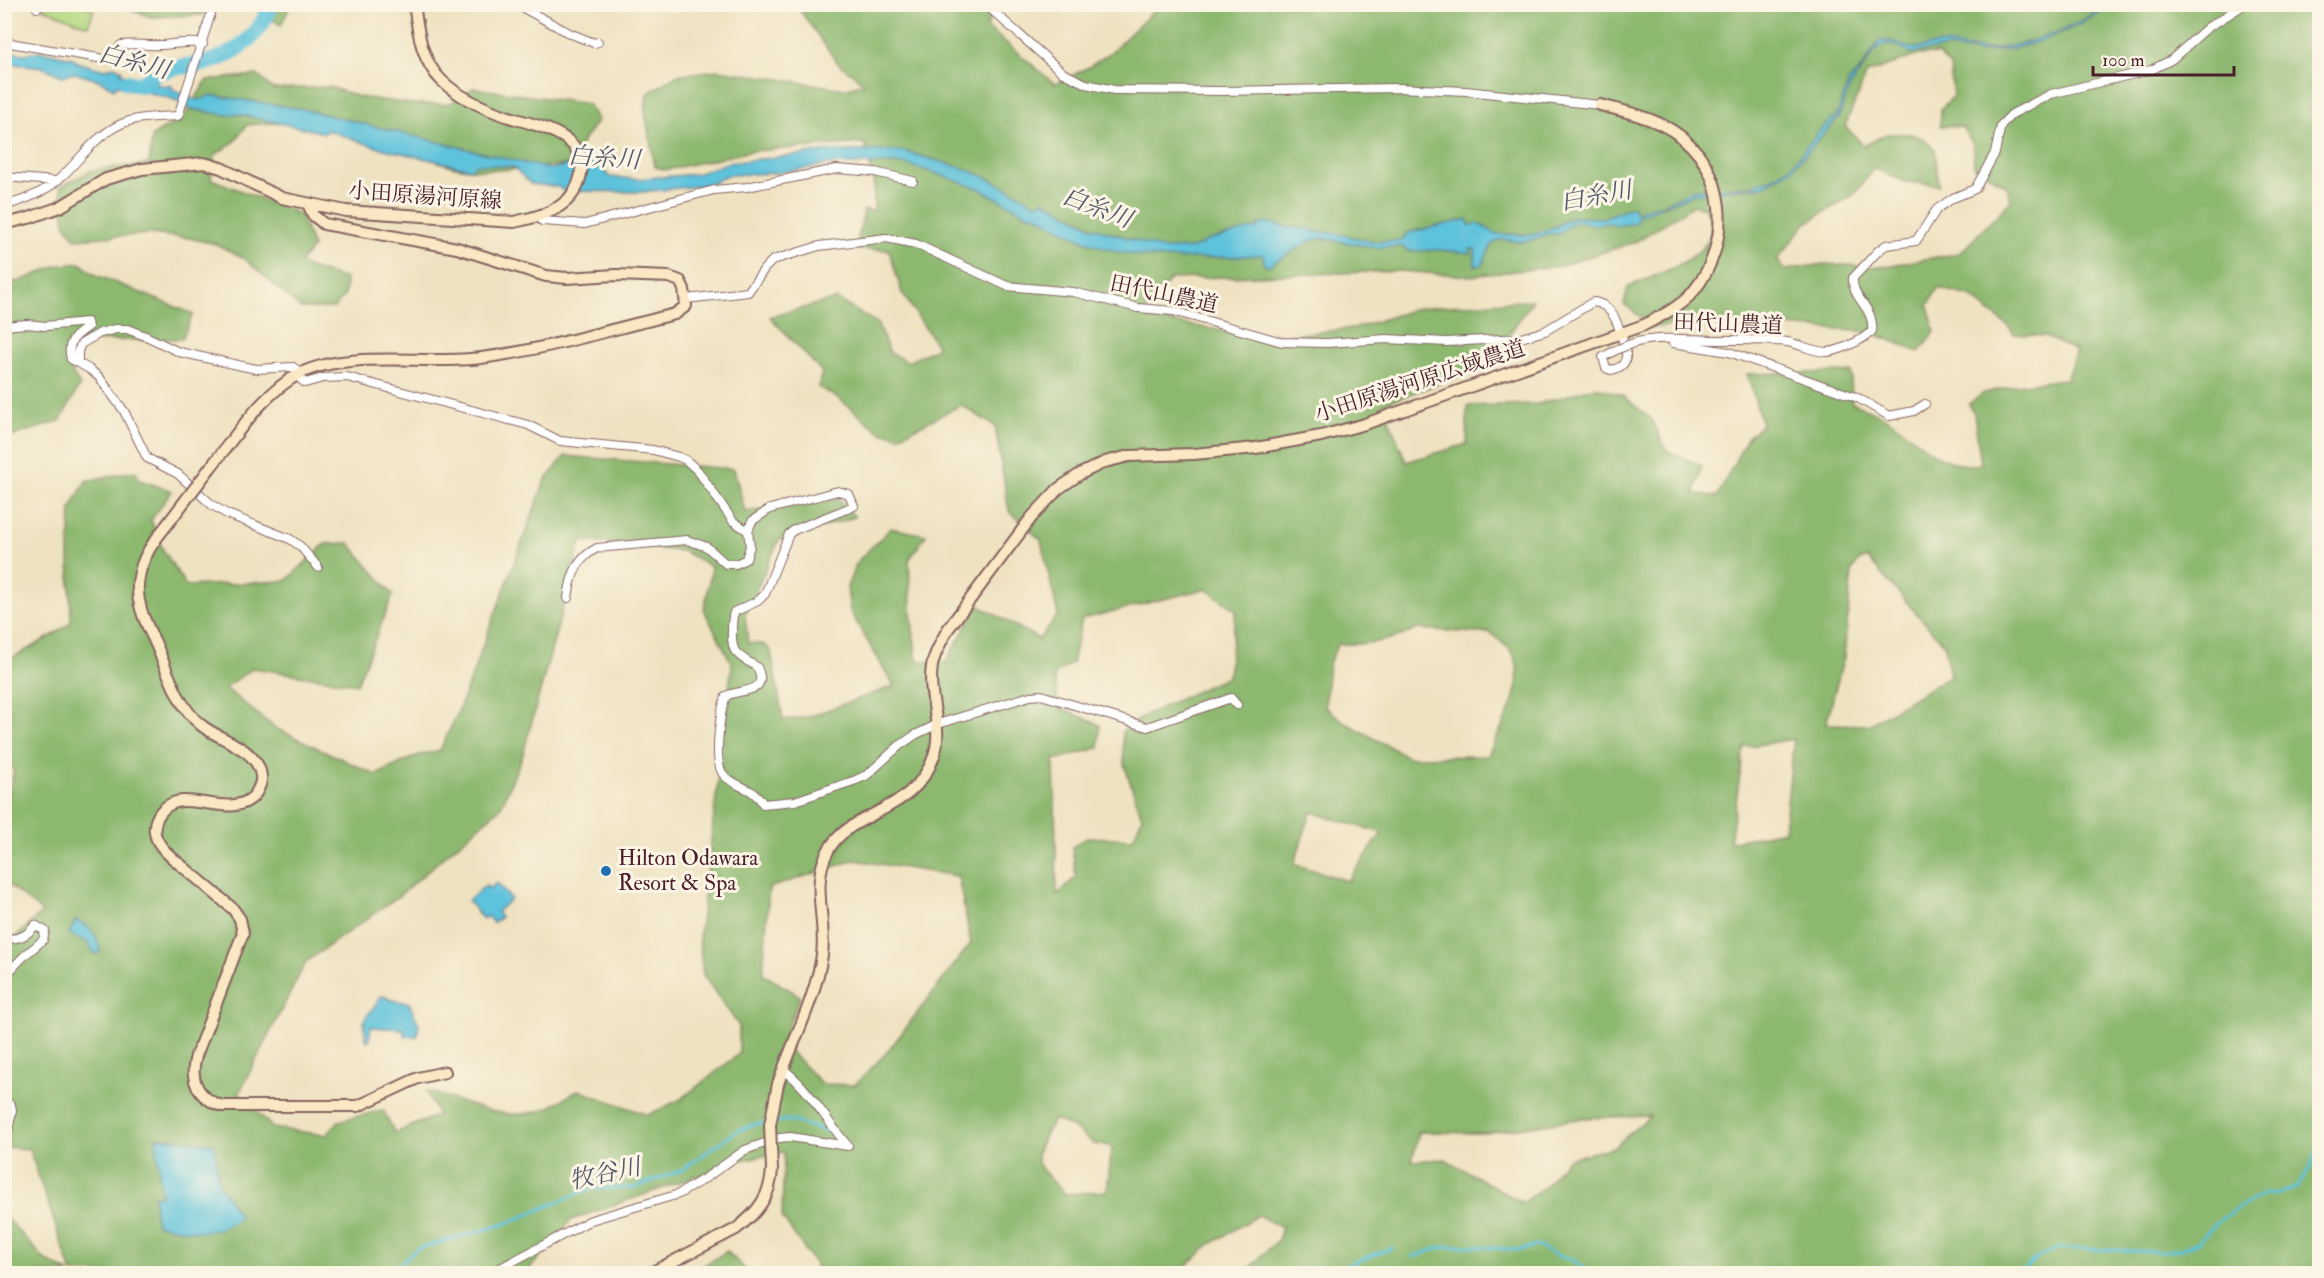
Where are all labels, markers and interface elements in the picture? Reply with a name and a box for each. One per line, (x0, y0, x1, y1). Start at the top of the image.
water label: 白糸川 (95, 38, 176, 87)
scale bar (2093, 39, 2234, 77)
text: 100 m (2102, 49, 2145, 72)
water label: 白糸川 (567, 140, 644, 176)
water label: 白糸川 (1558, 174, 1637, 218)
street label: 小田原湯河原線 (347, 177, 503, 215)
water label: 白糸川 (1058, 181, 1139, 236)
street label: 田代山農道 (1107, 269, 1221, 319)
street label: 田代山農道 (1673, 308, 1783, 340)
street label: 小田原湯河原広域農道 (1311, 334, 1529, 428)
place label: Hilton Odawara Resort & Spa (618, 844, 759, 898)
marker: Hilton Odawara Resort & Spa (599, 864, 613, 878)
water label: 牧谷川 (567, 1151, 646, 1197)

